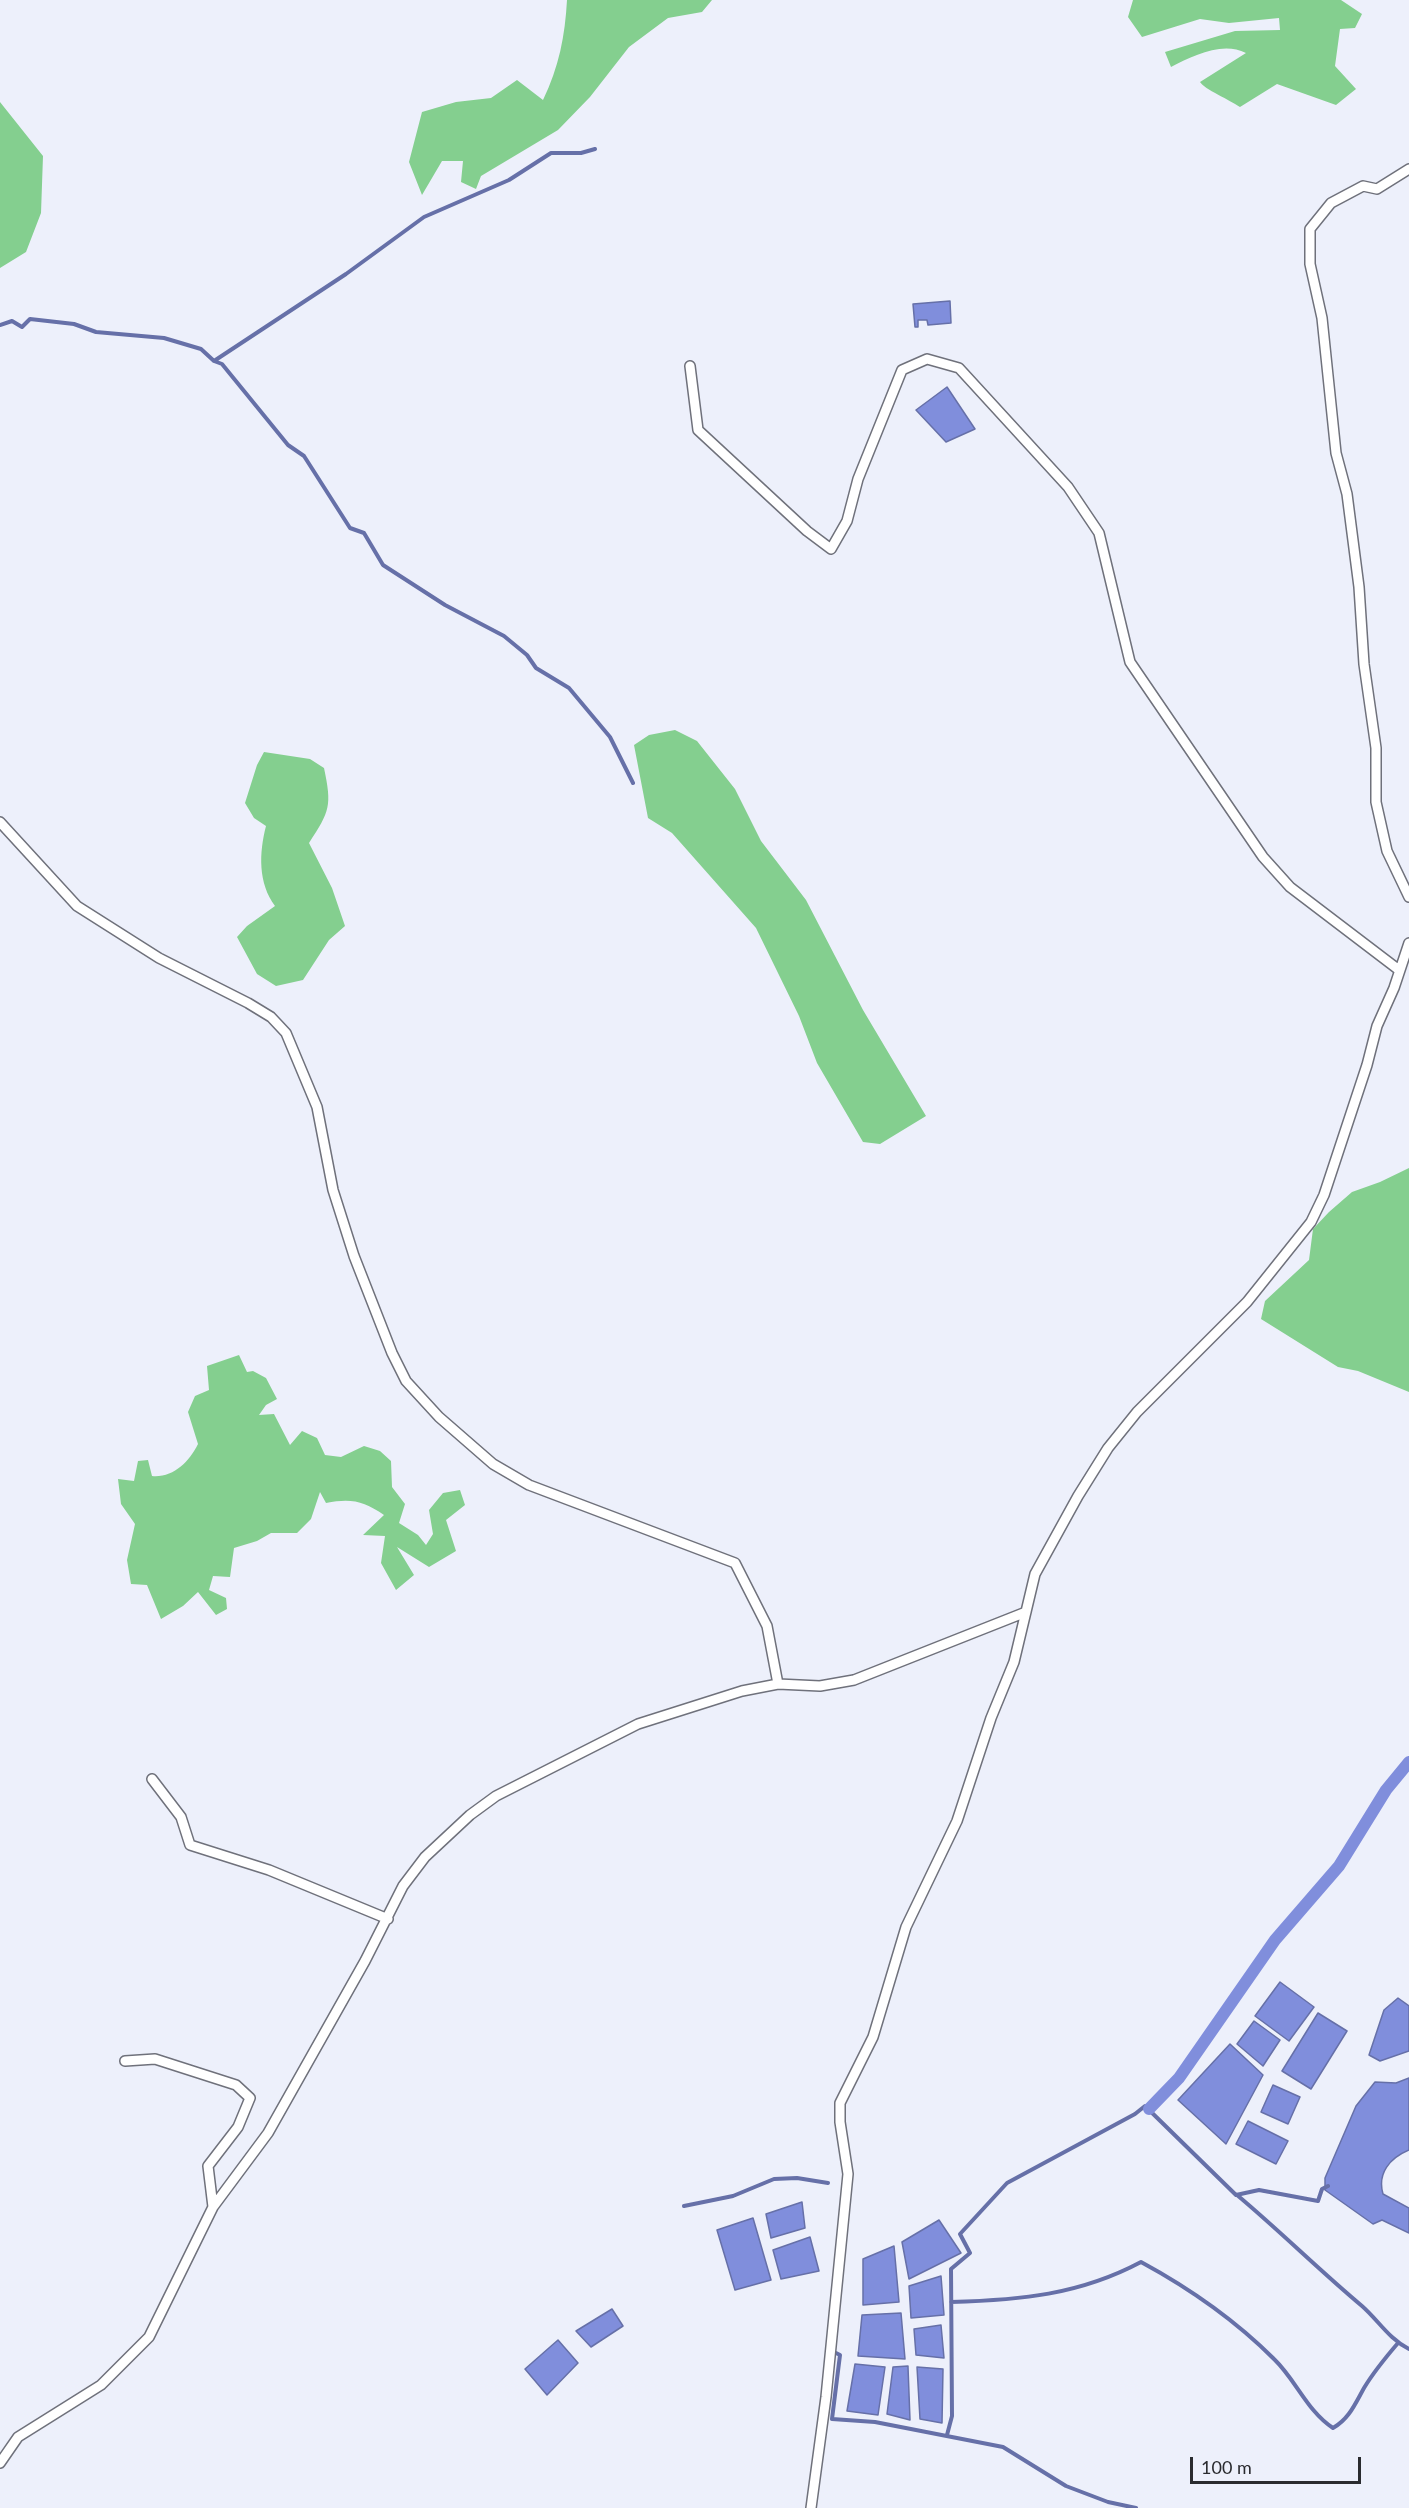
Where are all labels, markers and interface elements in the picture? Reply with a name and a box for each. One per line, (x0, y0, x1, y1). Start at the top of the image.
scale bar (1193, 2445, 1364, 2483)
text: 100 m (1201, 2456, 1252, 2478)

